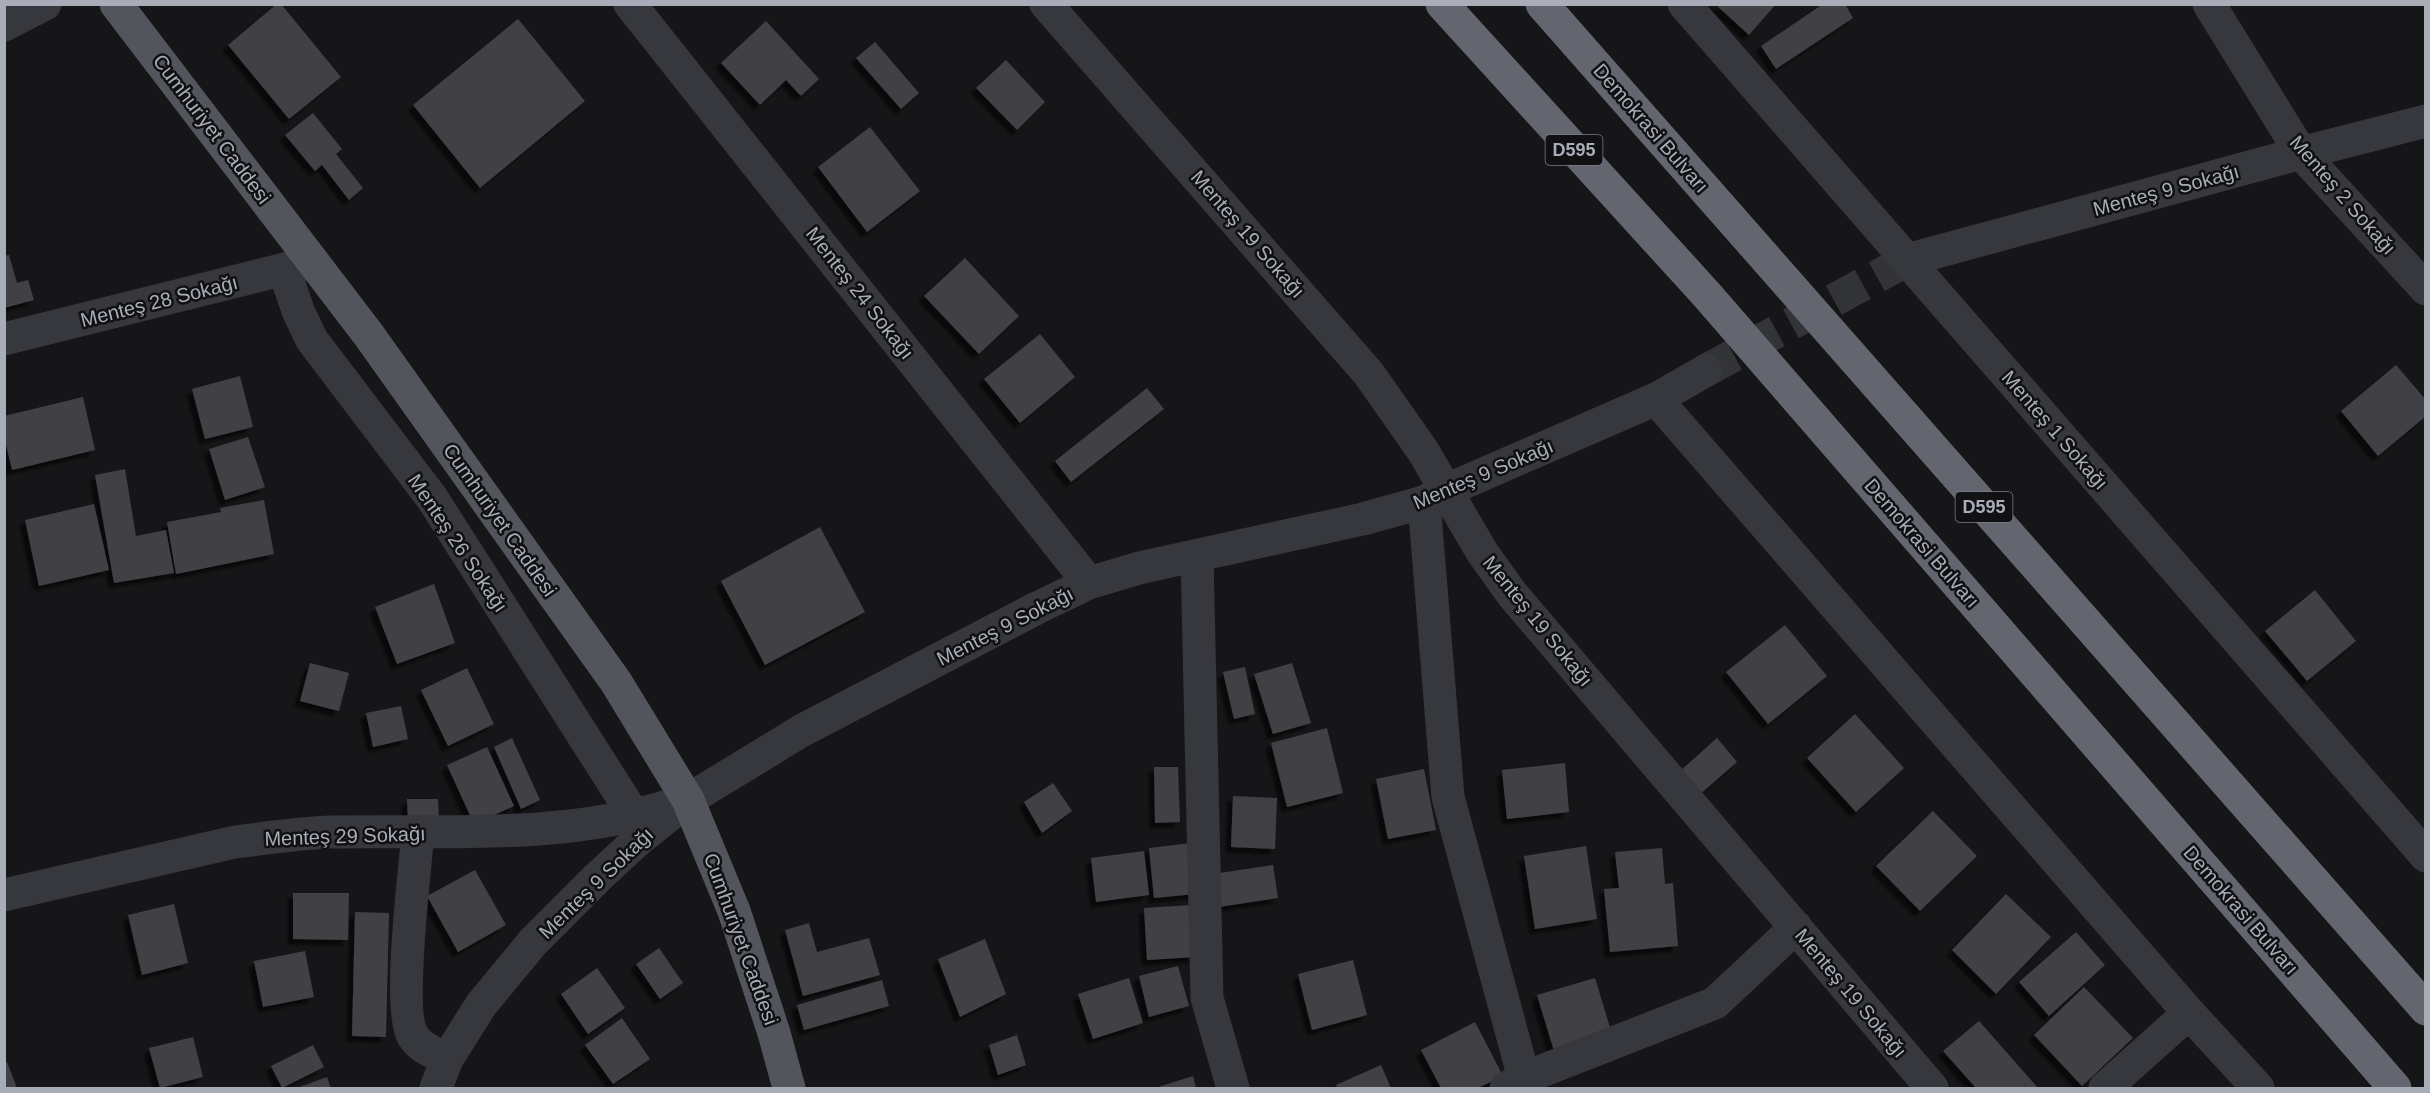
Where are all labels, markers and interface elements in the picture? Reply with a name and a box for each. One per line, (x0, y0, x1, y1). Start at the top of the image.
street label: Cumhuriyet Caddesi (149, 50, 275, 208)
street label: Demokrasi Bulvarı (1589, 59, 1713, 197)
street label: Menteş 2 Sokağı (2285, 131, 2401, 259)
road number: D595 (1546, 135, 1602, 165)
street label: Menteş 9 Sokağı (2091, 160, 2241, 220)
street label: Menteş 19 Sokağı (1187, 166, 1309, 302)
street label: Menteş 24 Sokağı (802, 223, 918, 363)
street label: Menteş 28 Sokağı (78, 271, 240, 331)
street label: Menteş 1 Sokağı (1997, 366, 2113, 494)
street label: Menteş 9 Sokağı (1410, 435, 1556, 513)
street label: Cumhuriyet Caddesi (439, 439, 561, 601)
street label: Menteş 26 Sokağı (404, 470, 512, 616)
street label: Demokrasi Bulvarı (1860, 474, 1984, 612)
road number: D595 (1956, 492, 2012, 522)
street label: Menteş 19 Sokağı (1479, 551, 1597, 691)
street label: Menteş 9 Sokağı (933, 582, 1077, 670)
street label: Menteş 29 Sokağı (264, 822, 426, 850)
street label: Menteş 9 Sokağı (534, 823, 658, 943)
street label: Demokrasi Bulvarı (2179, 841, 2303, 979)
street label: Cumhuriyet Caddesi (700, 850, 782, 1028)
street label: Menteş 19 Sokağı (1791, 924, 1911, 1062)

